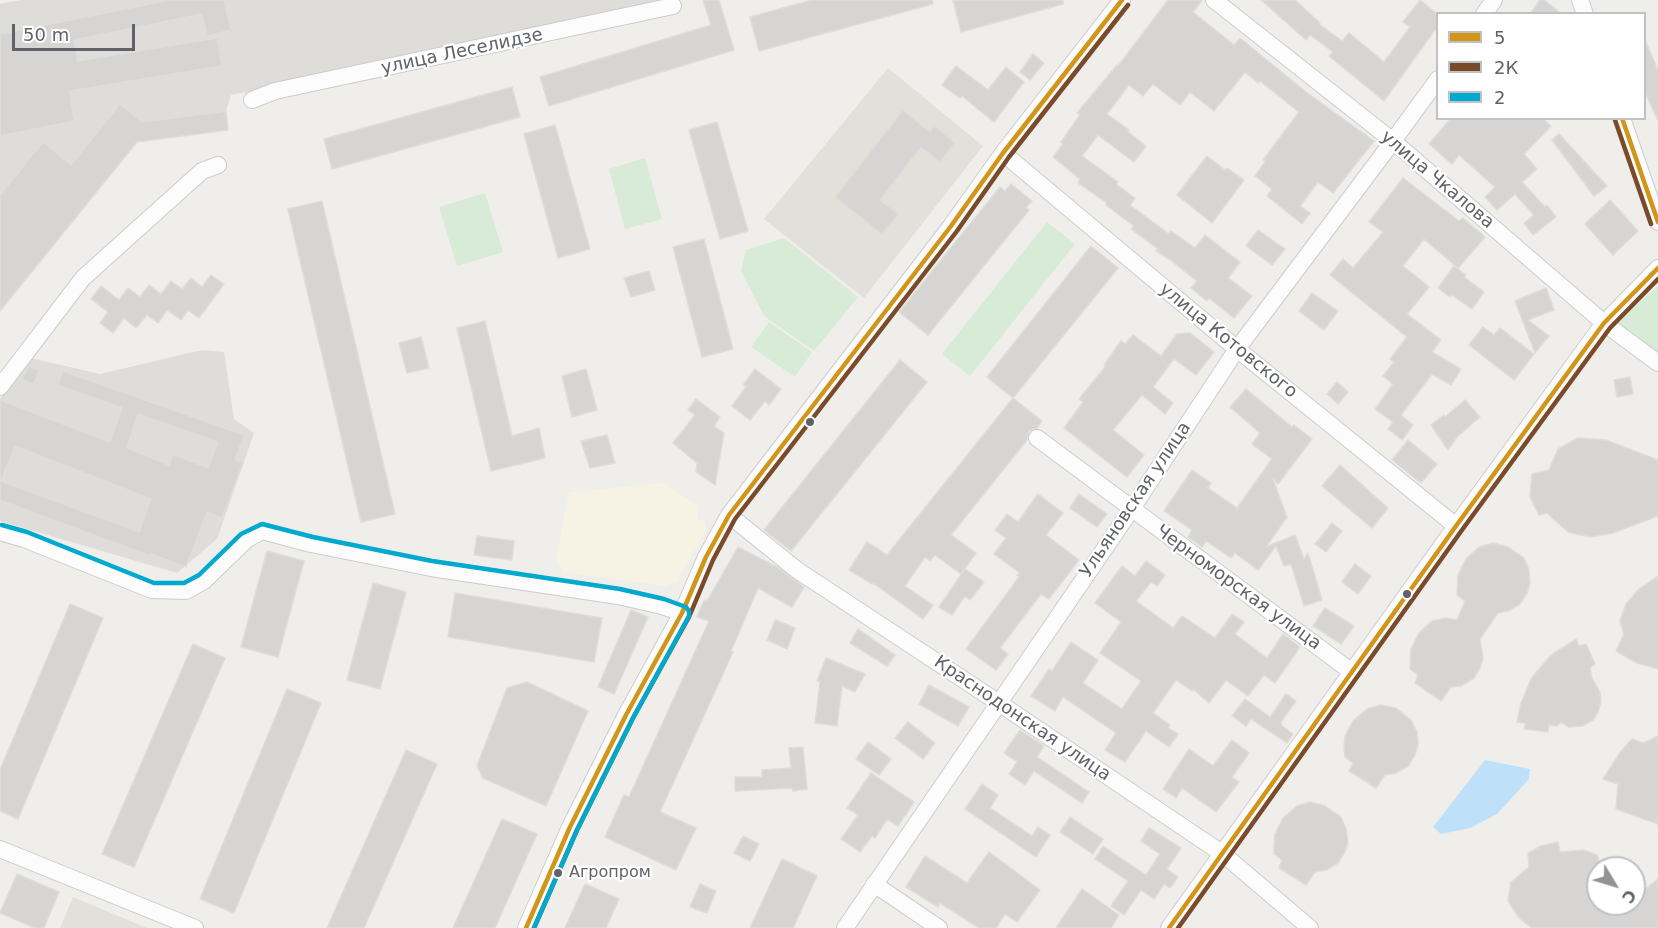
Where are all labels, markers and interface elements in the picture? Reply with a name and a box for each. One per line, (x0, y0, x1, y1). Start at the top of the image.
scale bar (15, 12, 138, 50)
legend (1436, 12, 1646, 120)
text: 50 m (23, 24, 69, 45)
street label: улица Леселидзе (379, 24, 545, 80)
text: 5 (1494, 27, 1505, 48)
text: 2К (1494, 57, 1518, 78)
text: 2 (1494, 87, 1505, 108)
street label: улица Чкалова (1376, 126, 1498, 234)
street label: улица Котовского (1155, 279, 1301, 403)
unlabelled marker (804, 416, 816, 428)
street label: Ульяновская улица (1076, 418, 1196, 582)
street label: Черноморская улица (1151, 521, 1325, 655)
unlabelled marker (1401, 588, 1413, 600)
street label: Краснодонская улица (929, 652, 1115, 786)
north arrow (1586, 856, 1646, 916)
place label: Агропром (569, 863, 651, 883)
marker: Агропром (552, 867, 564, 879)
text: С (1618, 886, 1640, 907)

